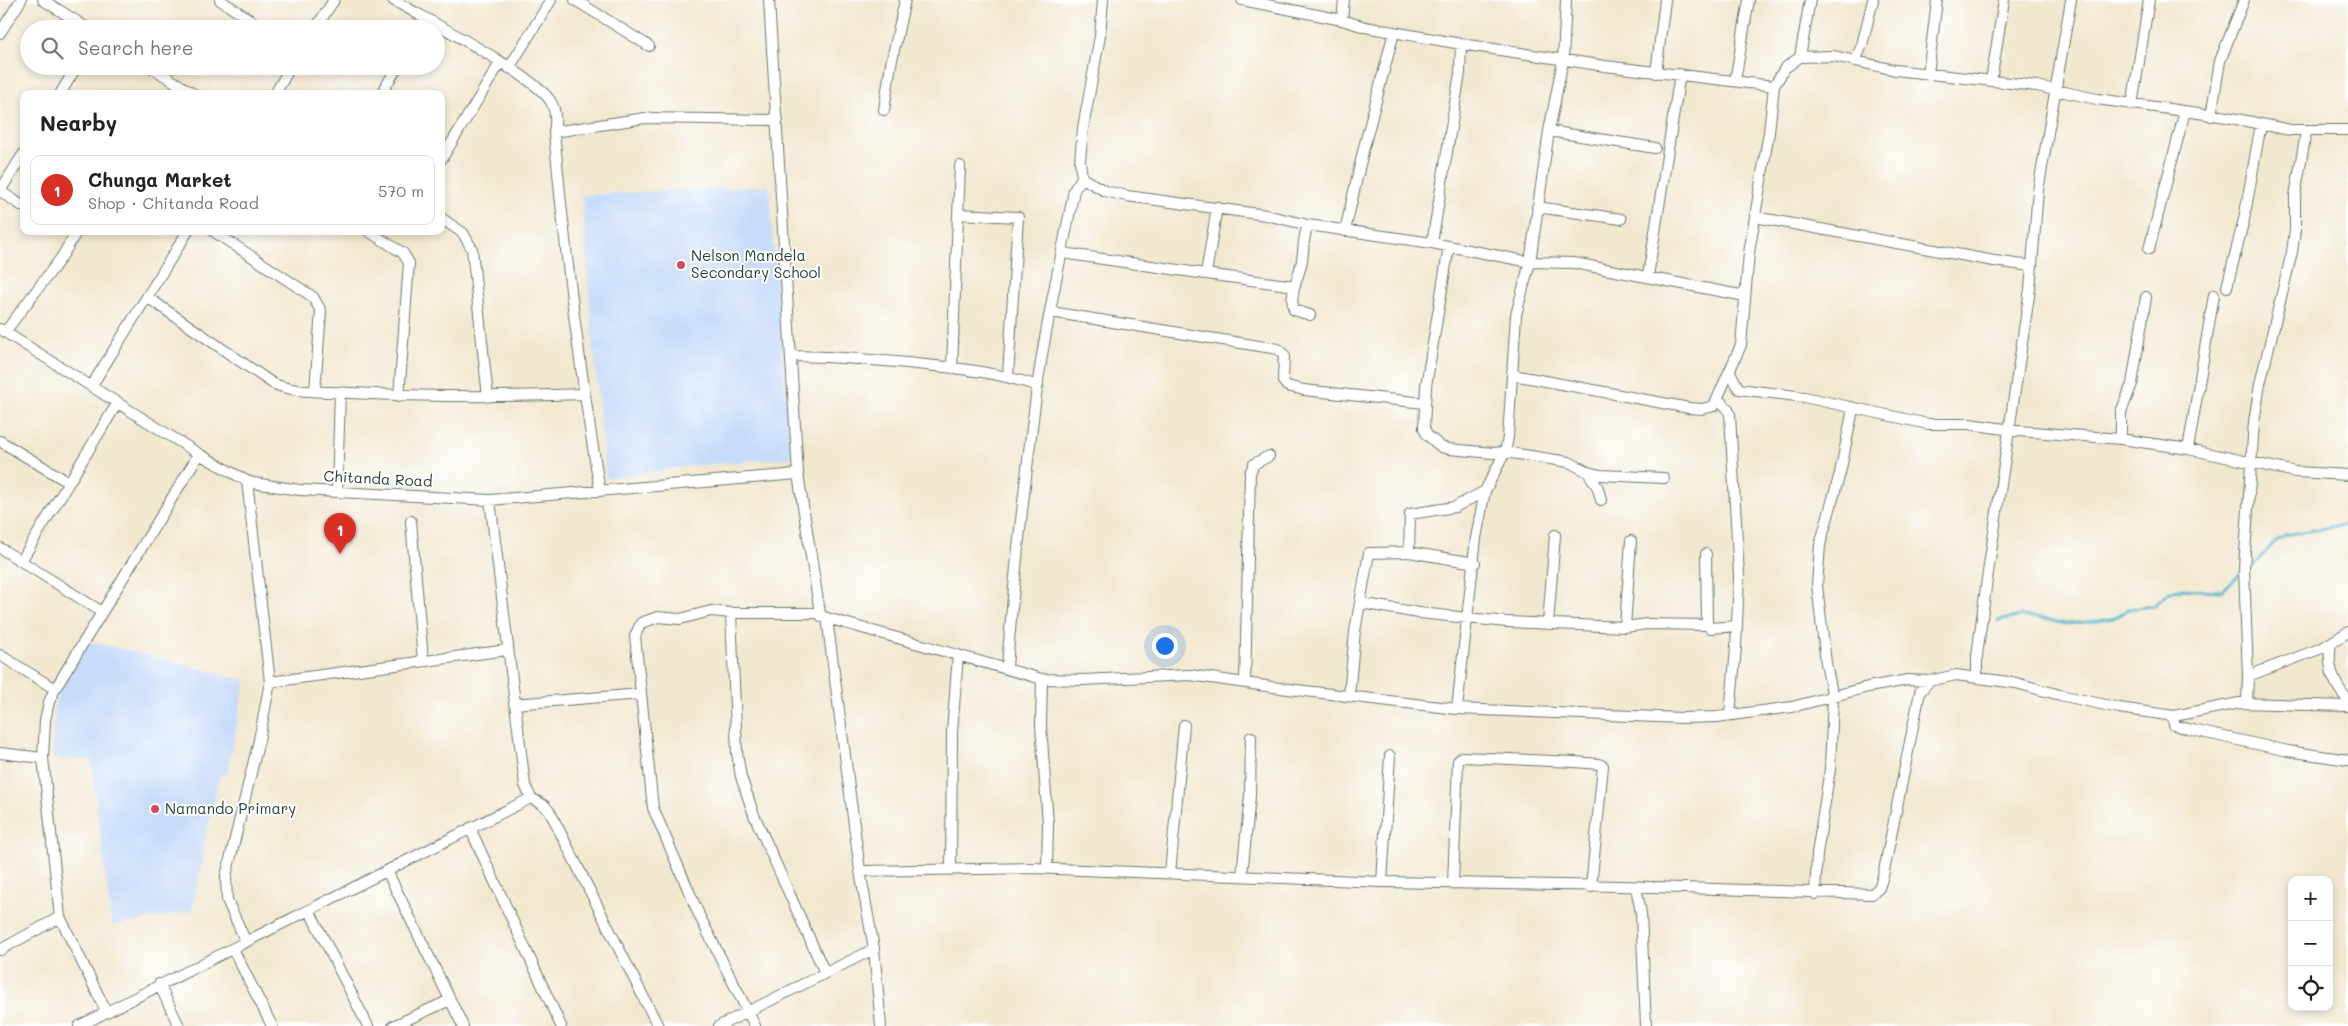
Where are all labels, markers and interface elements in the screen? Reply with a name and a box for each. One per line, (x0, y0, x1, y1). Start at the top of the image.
search box (20, 20, 445, 75)
icon: search (38, 34, 66, 62)
text: Search here (78, 35, 194, 60)
text: Nearby (40, 109, 117, 136)
text: Chunga Market (88, 167, 232, 192)
text: 1 (53, 180, 61, 201)
text: 570 m (378, 180, 424, 201)
text: Shop · Chitanda Road (88, 192, 259, 213)
place label: Nelson Mandela Secondary School (691, 245, 821, 282)
marker: Nelson Mandela Secondary School (675, 259, 687, 271)
street label: Chitanda Road (323, 465, 433, 491)
pin: 1 (324, 513, 356, 554)
your location (1152, 633, 1178, 659)
place label: Namando Primary (165, 798, 296, 818)
marker: Namando Primary (149, 803, 161, 815)
map controls (2288, 876, 2333, 1011)
button: + (2288, 876, 2333, 921)
button: − (2288, 921, 2333, 966)
button: locate (2288, 966, 2333, 1011)

